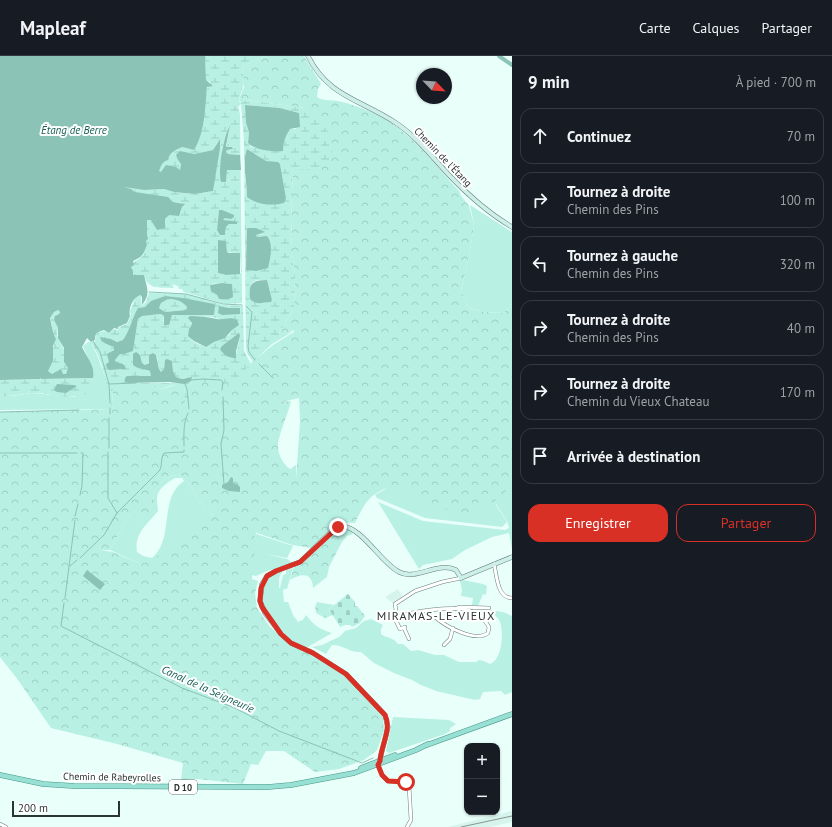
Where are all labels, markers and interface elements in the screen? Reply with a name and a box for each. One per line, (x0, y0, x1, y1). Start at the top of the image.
text: Mapleaf (20, 16, 86, 40)
text: Carte (639, 19, 671, 37)
text: Calques (693, 19, 739, 37)
text: Partager (761, 19, 812, 37)
north arrow (416, 68, 452, 104)
text: 9 min (528, 71, 569, 93)
text: À pied · 700 m (736, 74, 816, 91)
water label: Étang de Berre (41, 123, 107, 137)
street label: Chemin de l’Étang (411, 125, 475, 189)
icon: ahead (529, 125, 551, 147)
text: Continuez (567, 127, 631, 146)
text: 70 m (787, 128, 815, 145)
text: Tournez à droite (567, 182, 670, 201)
icon: right (529, 189, 551, 211)
text: 100 m (780, 192, 815, 209)
text: Chemin des Pins (567, 201, 659, 218)
text: Tournez à gauche (567, 246, 678, 265)
icon: left (529, 253, 551, 275)
text: 320 m (780, 256, 815, 273)
text: Chemin des Pins (567, 265, 659, 282)
text: Tournez à droite (567, 310, 670, 329)
icon: right (529, 317, 551, 339)
text: 40 m (787, 320, 815, 337)
text: Chemin des Pins (567, 329, 659, 346)
text: Tournez à droite (567, 374, 670, 393)
icon: right (529, 381, 551, 403)
text: 170 m (780, 384, 815, 401)
text: Chemin du Vieux Chateau (567, 393, 709, 410)
icon: arrive (529, 445, 551, 467)
text: Arrivée à destination (567, 447, 700, 466)
button: Enregistrer (528, 504, 668, 542)
button: Partager (676, 504, 816, 542)
route end (329, 518, 347, 536)
district label: MIRAMAS-LE-VIEUX (377, 608, 495, 623)
water label: Canal de la Seigneurie (160, 662, 256, 716)
map controls (464, 743, 500, 815)
button: + (464, 743, 500, 779)
street label: Chemin de Rabeyrolles (63, 770, 161, 784)
route start (397, 773, 415, 791)
button: − (464, 779, 500, 815)
road number: D 10 (169, 780, 197, 794)
scale bar (12, 799, 120, 818)
text: 200 m (18, 801, 48, 815)

